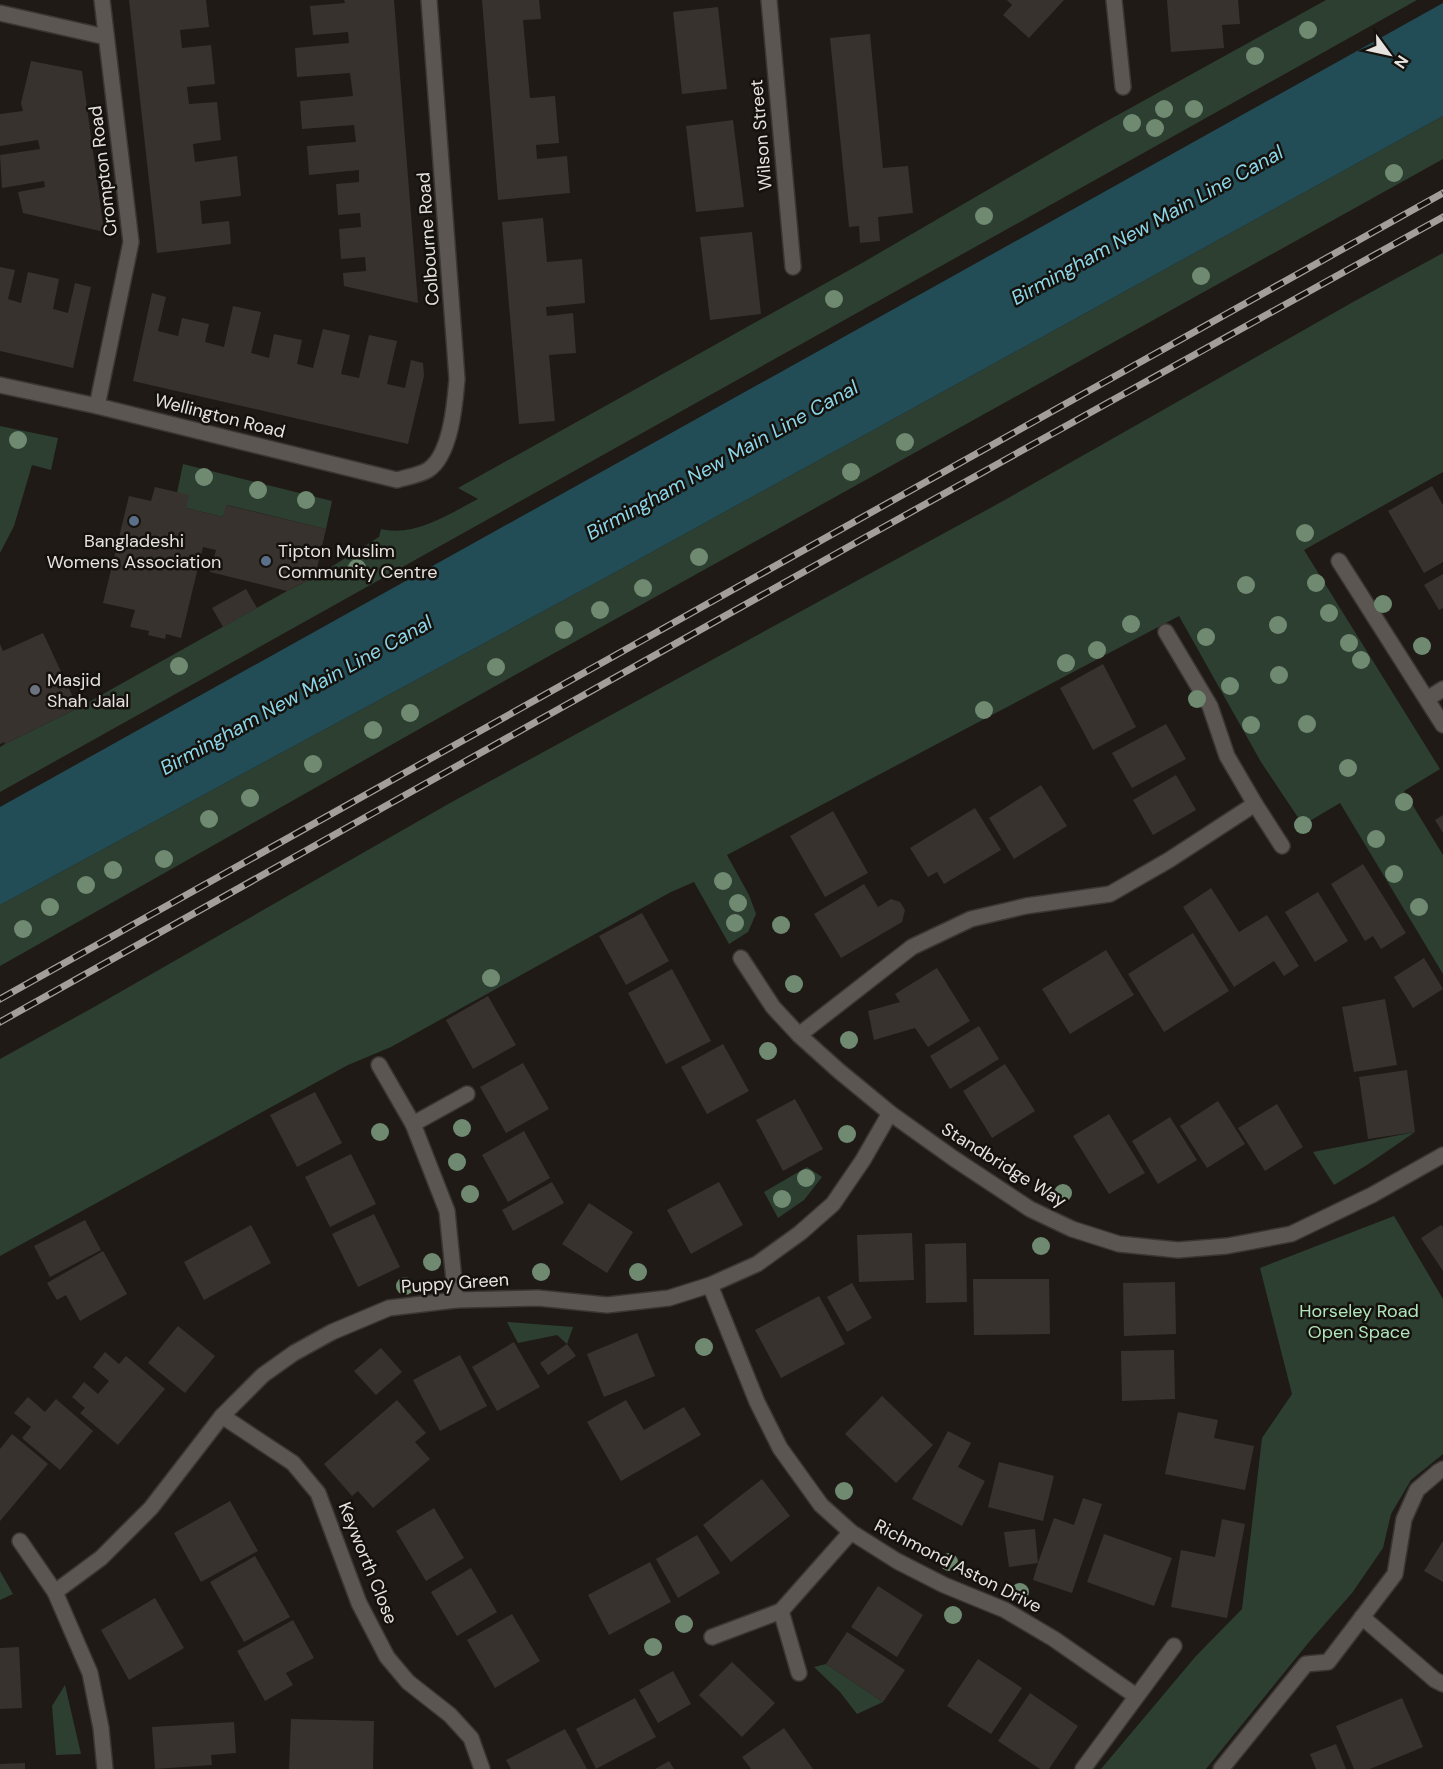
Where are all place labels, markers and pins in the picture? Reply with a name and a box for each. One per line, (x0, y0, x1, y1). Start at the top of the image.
marker: Bangladeshi Womens Association (127, 514, 141, 528)
place label: Bangladeshi Womens Association (47, 529, 221, 574)
place label: Tipton Muslim Community Centre (278, 539, 438, 584)
marker: Tipton Muslim Community Centre (259, 554, 273, 568)
place label: Masjid Shah Jalal (47, 668, 129, 713)
marker: Masjid Shah Jalal (28, 683, 42, 697)

